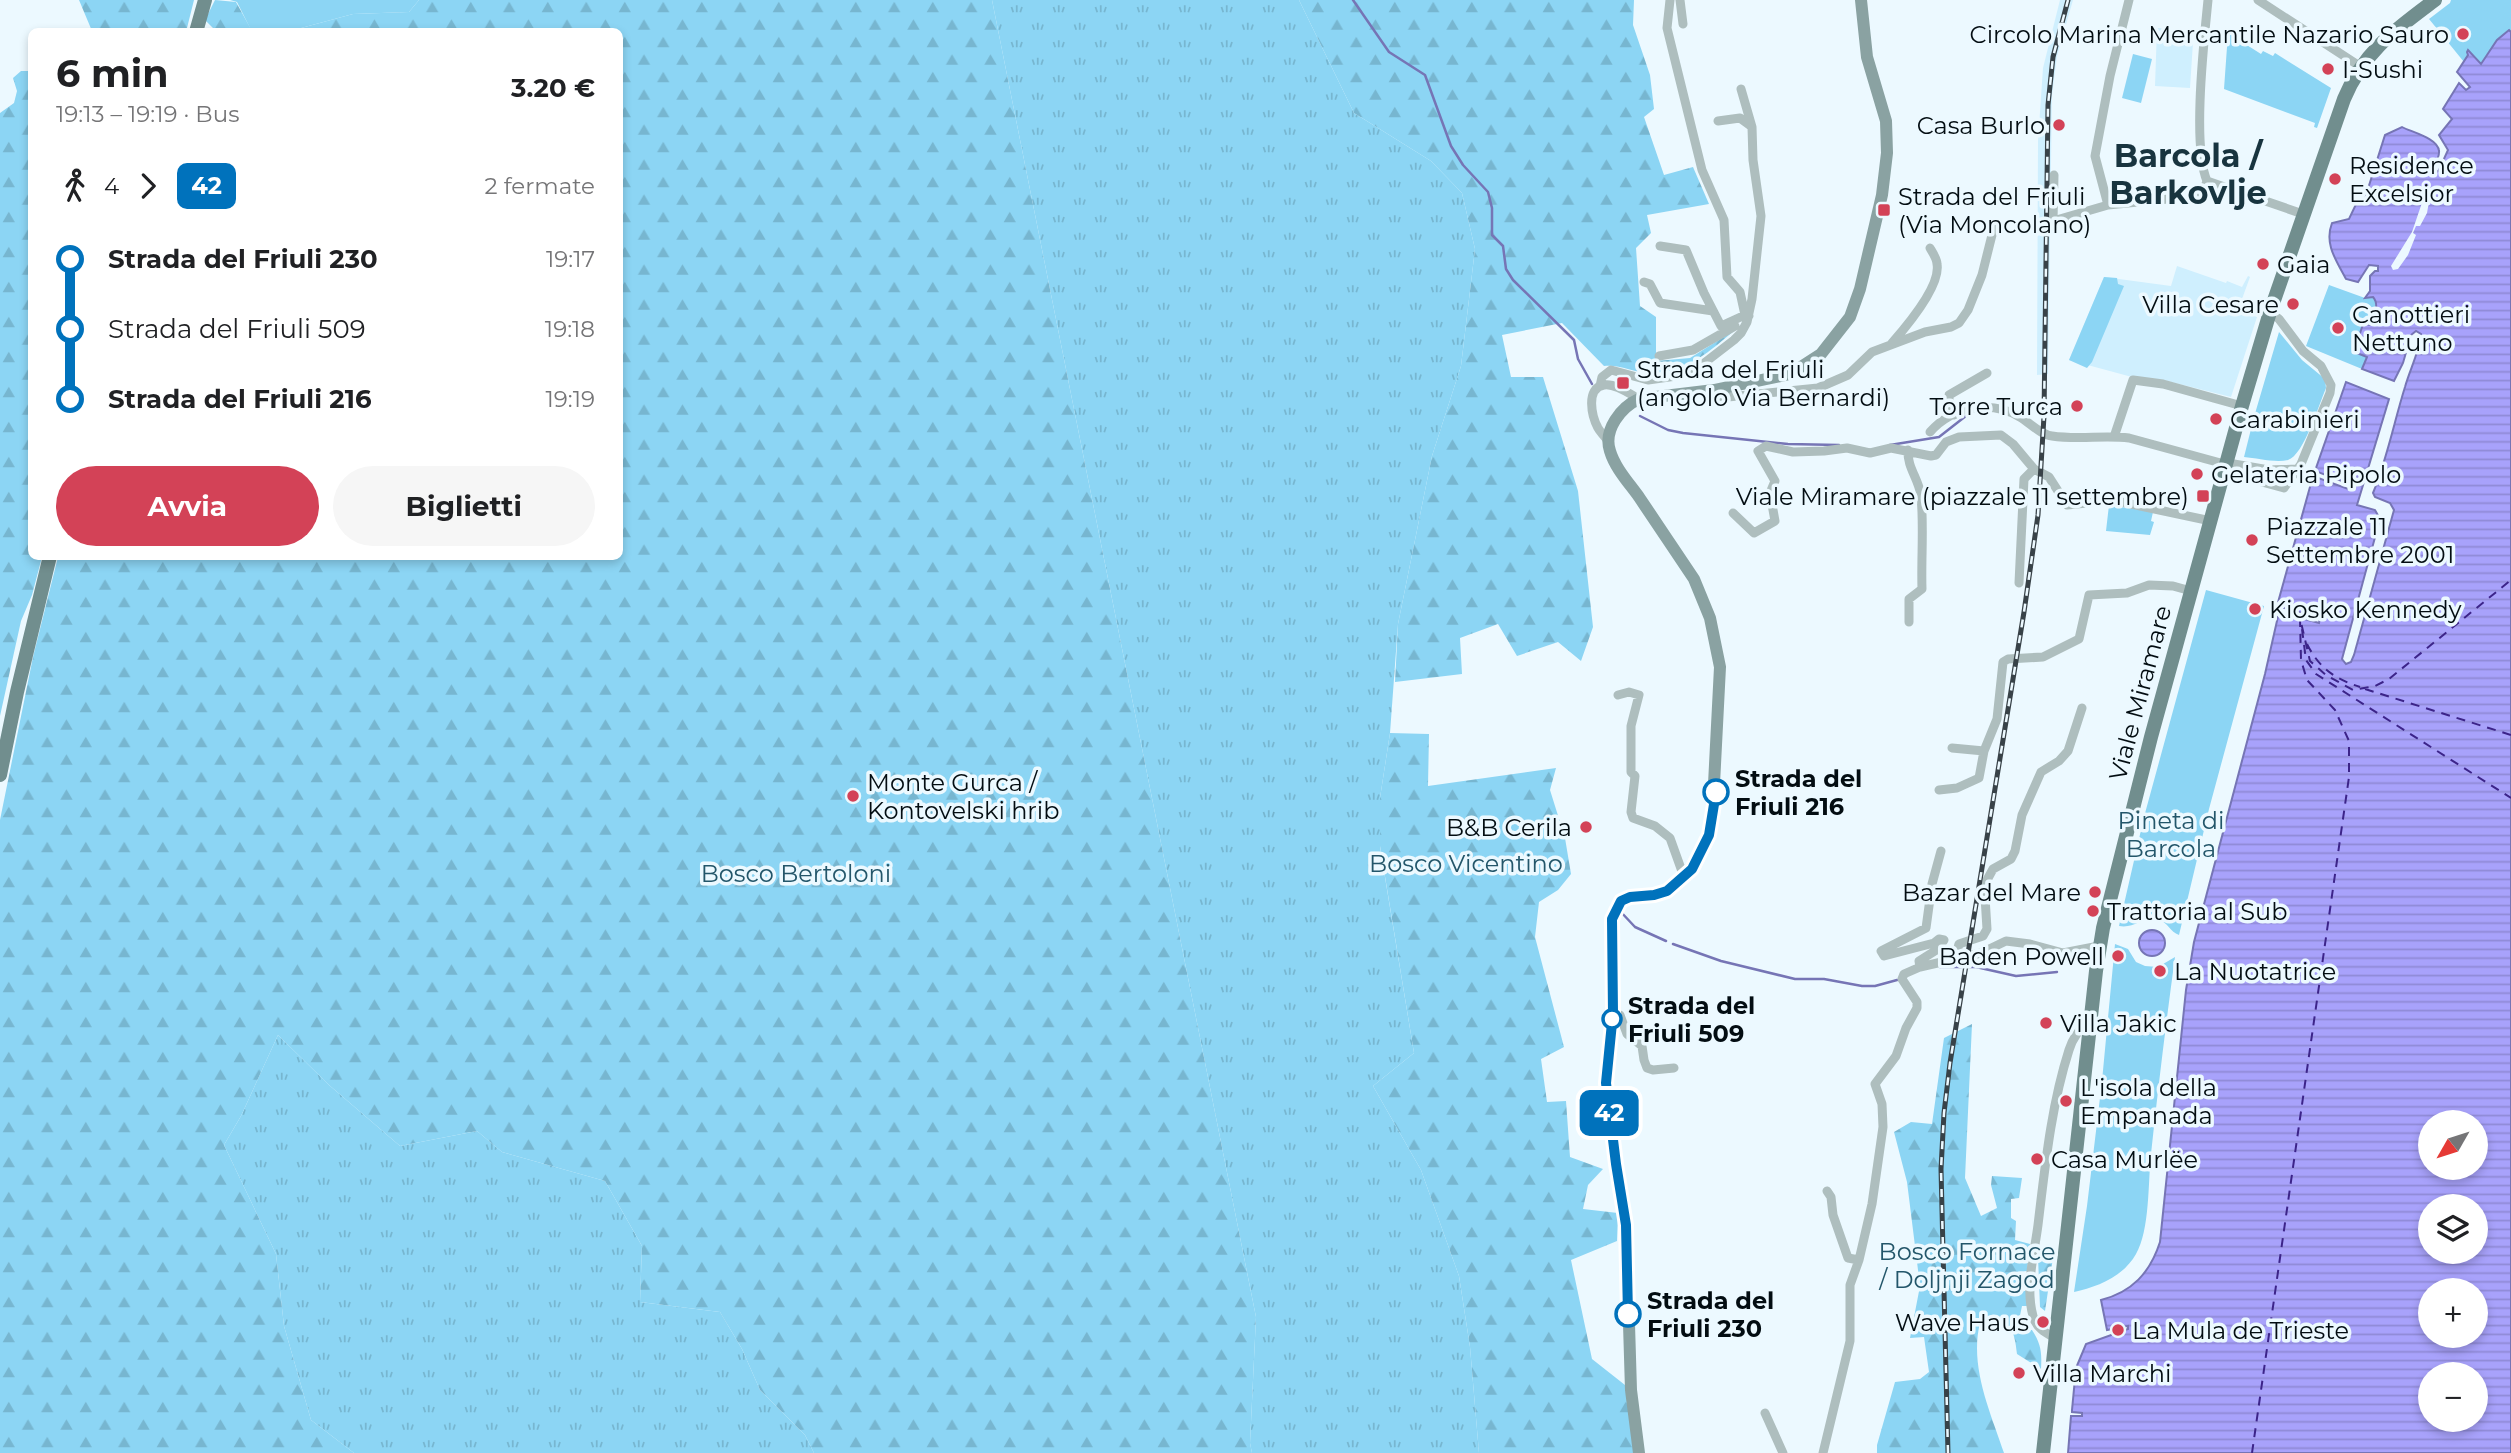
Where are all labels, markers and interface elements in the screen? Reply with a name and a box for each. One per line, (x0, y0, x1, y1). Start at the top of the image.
place label: Circolo Marina Mercantile Nazario Sauro (1970, 20, 2449, 49)
marker: Circolo Marina Mercantile Nazario Sauro (2455, 26, 2471, 42)
text: 6 min (56, 50, 169, 97)
place label: I-Sushi (2342, 55, 2423, 84)
marker: I-Sushi (2320, 61, 2336, 77)
text: 3.20 € (511, 72, 595, 104)
text: 19:13 – 19:19 · Bus (56, 100, 239, 128)
place label: Casa Burlo (1917, 111, 2045, 140)
marker: Casa Burlo (2051, 117, 2067, 133)
district label: Barcola / Barkovlje (2109, 136, 2267, 212)
place label: Residence Excelsior (2349, 151, 2474, 208)
icon: walk (56, 167, 94, 205)
icon: forward (129, 167, 167, 205)
text: 42 (191, 171, 222, 200)
marker: Residence Excelsior (2327, 171, 2343, 187)
text: 4 (104, 172, 119, 200)
text: 2 fermate (485, 172, 595, 200)
place label: Strada del Friuli (Via Moncolano) (1898, 182, 2091, 239)
marker: Strada del Friuli (Via Moncolano) (1876, 202, 1892, 218)
text: Strada del Friuli 230 (108, 243, 378, 275)
text: 19:17 (546, 245, 595, 273)
place label: Gaia (2277, 250, 2330, 279)
marker: Gaia (2255, 256, 2271, 272)
place label: Villa Cesare (2142, 290, 2279, 319)
marker: Villa Cesare (2285, 296, 2301, 312)
place label: Canottieri Nettuno (2352, 300, 2470, 357)
text: Strada del Friuli 509 (108, 313, 366, 345)
text: 19:18 (545, 315, 595, 343)
marker: Canottieri Nettuno (2330, 320, 2346, 336)
place label: Strada del Friuli (angolo Via Bernardi) (1637, 355, 1890, 412)
marker: Strada del Friuli (angolo Via Bernardi) (1615, 375, 1631, 391)
text: Strada del Friuli 216 (108, 383, 371, 415)
text: 19:19 (546, 385, 595, 413)
place label: Torre Turca (1929, 392, 2063, 421)
marker: Torre Turca (2069, 398, 2085, 414)
place label: Carabinieri (2230, 405, 2360, 434)
marker: Carabinieri (2208, 411, 2224, 427)
place label: Gelateria Pipolo (2211, 460, 2401, 489)
button: Avvia (56, 466, 319, 546)
button: Biglietti (333, 466, 595, 546)
marker: Gelateria Pipolo (2189, 466, 2205, 482)
place label: Viale Miramare (piazzale 11 settembre) (1736, 482, 2189, 511)
marker: Viale Miramare (piazzale 11 settembre) (2195, 488, 2211, 504)
place label: Piazzale 11 Settembre 2001 (2266, 512, 2454, 569)
marker: Piazzale 11 Settembre 2001 (2244, 532, 2260, 548)
place label: Kiosko Kennedy (2269, 595, 2462, 624)
marker: Kiosko Kennedy (2247, 601, 2263, 617)
street label: Viale Miramare (2103, 602, 2177, 784)
place label: Strada del Friuli 216 (1735, 764, 1862, 821)
place label: Monte Gurca / Kontovelski hrib (867, 768, 1060, 825)
marker: Strada del Friuli 216 (1703, 779, 1729, 805)
marker: Monte Gurca / Kontovelski hrib (845, 788, 861, 804)
park label: Pineta di Barcola (2118, 806, 2224, 863)
place label: B&B Cerila (1446, 813, 1572, 842)
marker: B&B Cerila (1578, 819, 1594, 835)
park label: Bosco Vicentino (1369, 849, 1563, 878)
park label: Bosco Bertoloni (701, 859, 891, 888)
place label: Bazar del Mare (1902, 878, 2081, 907)
marker: Bazar del Mare (2087, 884, 2103, 900)
place label: Trattoria al Sub (2107, 897, 2287, 926)
marker: Trattoria al Sub (2085, 903, 2101, 919)
place label: Baden Powell (1939, 942, 2104, 971)
marker: Baden Powell (2110, 948, 2126, 964)
place label: La Nuotatrice (2174, 957, 2336, 986)
marker: La Nuotatrice (2152, 963, 2168, 979)
place label: Strada del Friuli 509 (1628, 991, 1755, 1048)
marker: Strada del Friuli 509 (1602, 1009, 1622, 1029)
place label: Villa Jakic (2060, 1009, 2177, 1038)
marker: Villa Jakic (2038, 1015, 2054, 1031)
place label: L'isola della Empanada (2080, 1073, 2217, 1130)
line badge: 42 (1578, 1090, 1640, 1136)
marker: L'isola della Empanada (2058, 1093, 2074, 1109)
text: 42 (1594, 1098, 1624, 1127)
north arrow (2418, 1110, 2488, 1180)
map controls (2418, 1110, 2488, 1432)
place label: Casa Murlëe (2051, 1145, 2198, 1174)
marker: Casa Murlëe (2029, 1151, 2045, 1167)
button: layers (2418, 1194, 2488, 1264)
park label: Bosco Fornace / Doljnji Zagod (1878, 1237, 2055, 1294)
button: + (2418, 1278, 2488, 1348)
place label: Strada del Friuli 230 (1647, 1286, 1774, 1343)
marker: Strada del Friuli 230 (1615, 1301, 1641, 1327)
place label: Wave Haus (1895, 1308, 2029, 1337)
marker: Wave Haus (2035, 1314, 2051, 1330)
place label: La Mula de Trieste (2132, 1316, 2349, 1345)
marker: La Mula de Trieste (2110, 1322, 2126, 1338)
place label: Villa Marchi (2033, 1359, 2172, 1388)
button: − (2418, 1362, 2488, 1432)
marker: Villa Marchi (2011, 1365, 2027, 1381)

